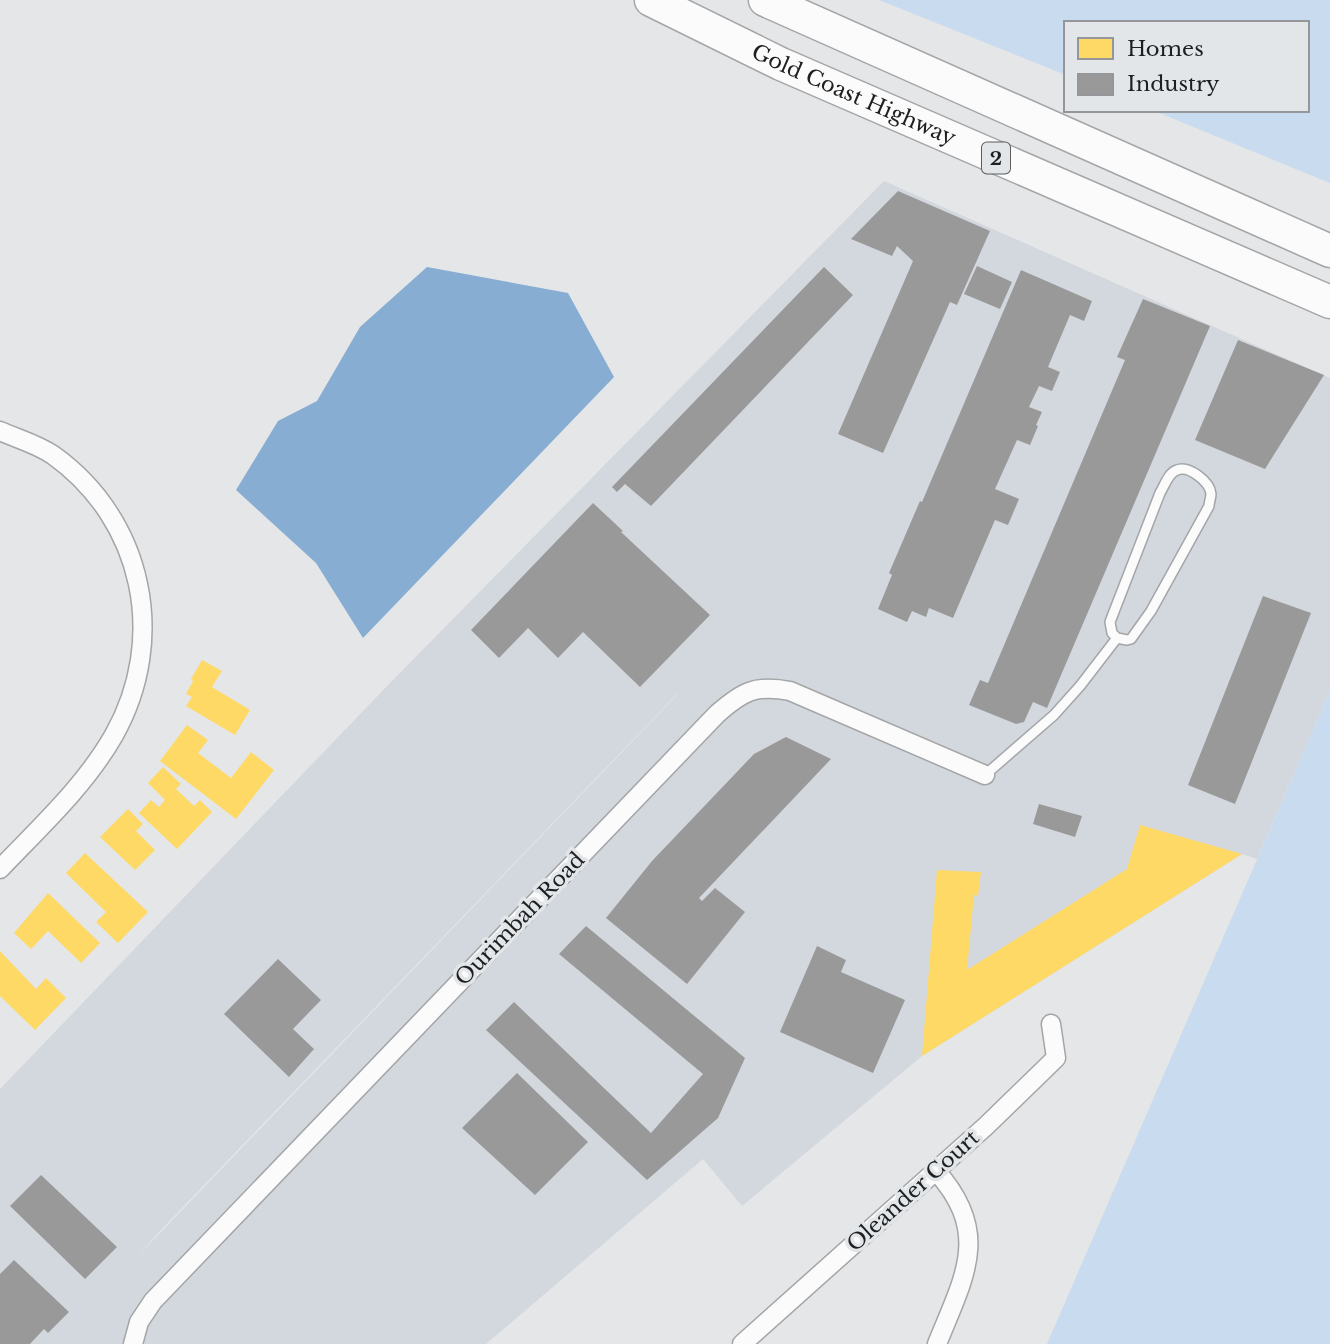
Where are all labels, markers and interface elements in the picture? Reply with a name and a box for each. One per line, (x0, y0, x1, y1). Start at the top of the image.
legend (1064, 21, 1309, 112)
text: Homes (1127, 36, 1204, 62)
street label: Gold Coast Highway (747, 39, 960, 151)
text: Industry (1127, 71, 1220, 97)
road number: 2 (982, 142, 1010, 174)
street label: Ourimbah Road (450, 847, 590, 991)
street label: Oleander Court (842, 1125, 984, 1257)

